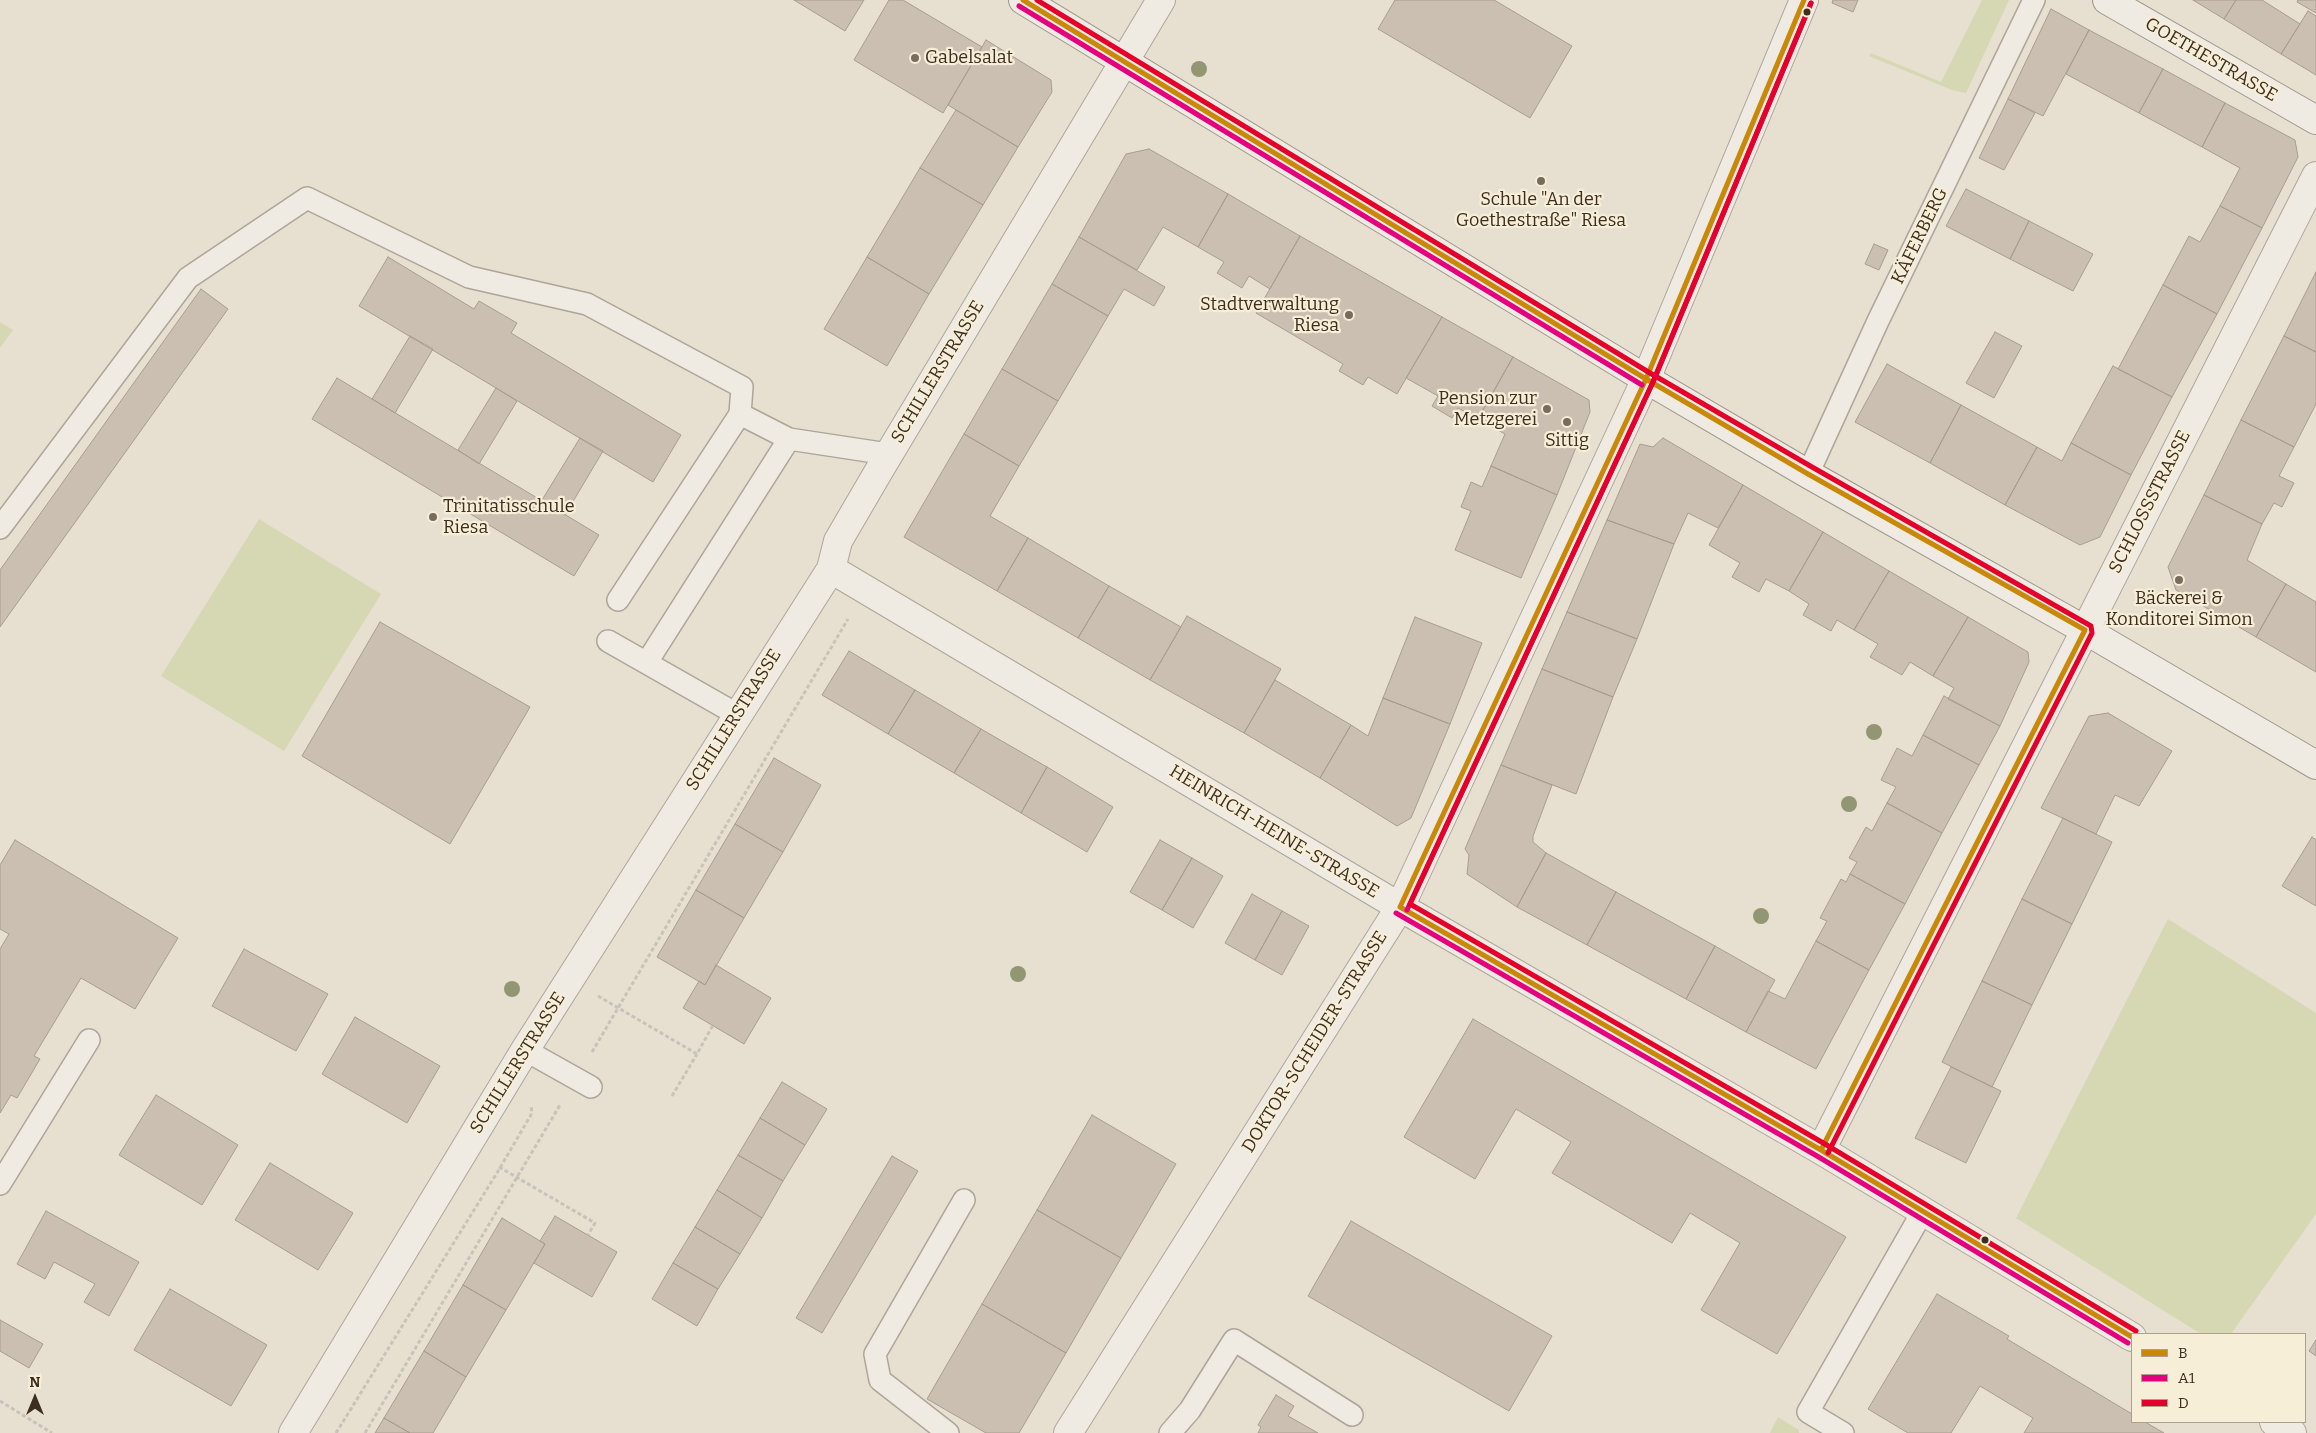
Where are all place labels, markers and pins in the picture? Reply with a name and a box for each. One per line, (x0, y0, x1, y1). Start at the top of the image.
unlabelled marker (1802, 7, 1812, 17)
place label: Gabelsalat (925, 47, 1013, 69)
marker: Gabelsalat (909, 52, 921, 64)
marker: Schule "An der Goethestraße" Riesa (1535, 175, 1547, 187)
place label: Schule "An der Goethestraße" Riesa (1456, 189, 1626, 232)
place label: Stadtverwaltung Riesa (1200, 294, 1339, 336)
marker: Stadtverwaltung Riesa (1343, 309, 1355, 321)
place label: Pension zur Metzgerei (1438, 388, 1537, 430)
marker: Pension zur Metzgerei (1541, 403, 1553, 415)
marker: Sittig (1561, 416, 1573, 428)
place label: Sittig (1545, 430, 1589, 452)
place label: Trinitatisschule Riesa (443, 496, 575, 538)
marker: Trinitatisschule Riesa (427, 511, 439, 523)
marker: Bäckerei & Konditorei Simon (2173, 574, 2185, 586)
place label: Bäckerei & Konditorei Simon (2105, 588, 2253, 630)
unlabelled marker (1980, 1235, 1990, 1245)

